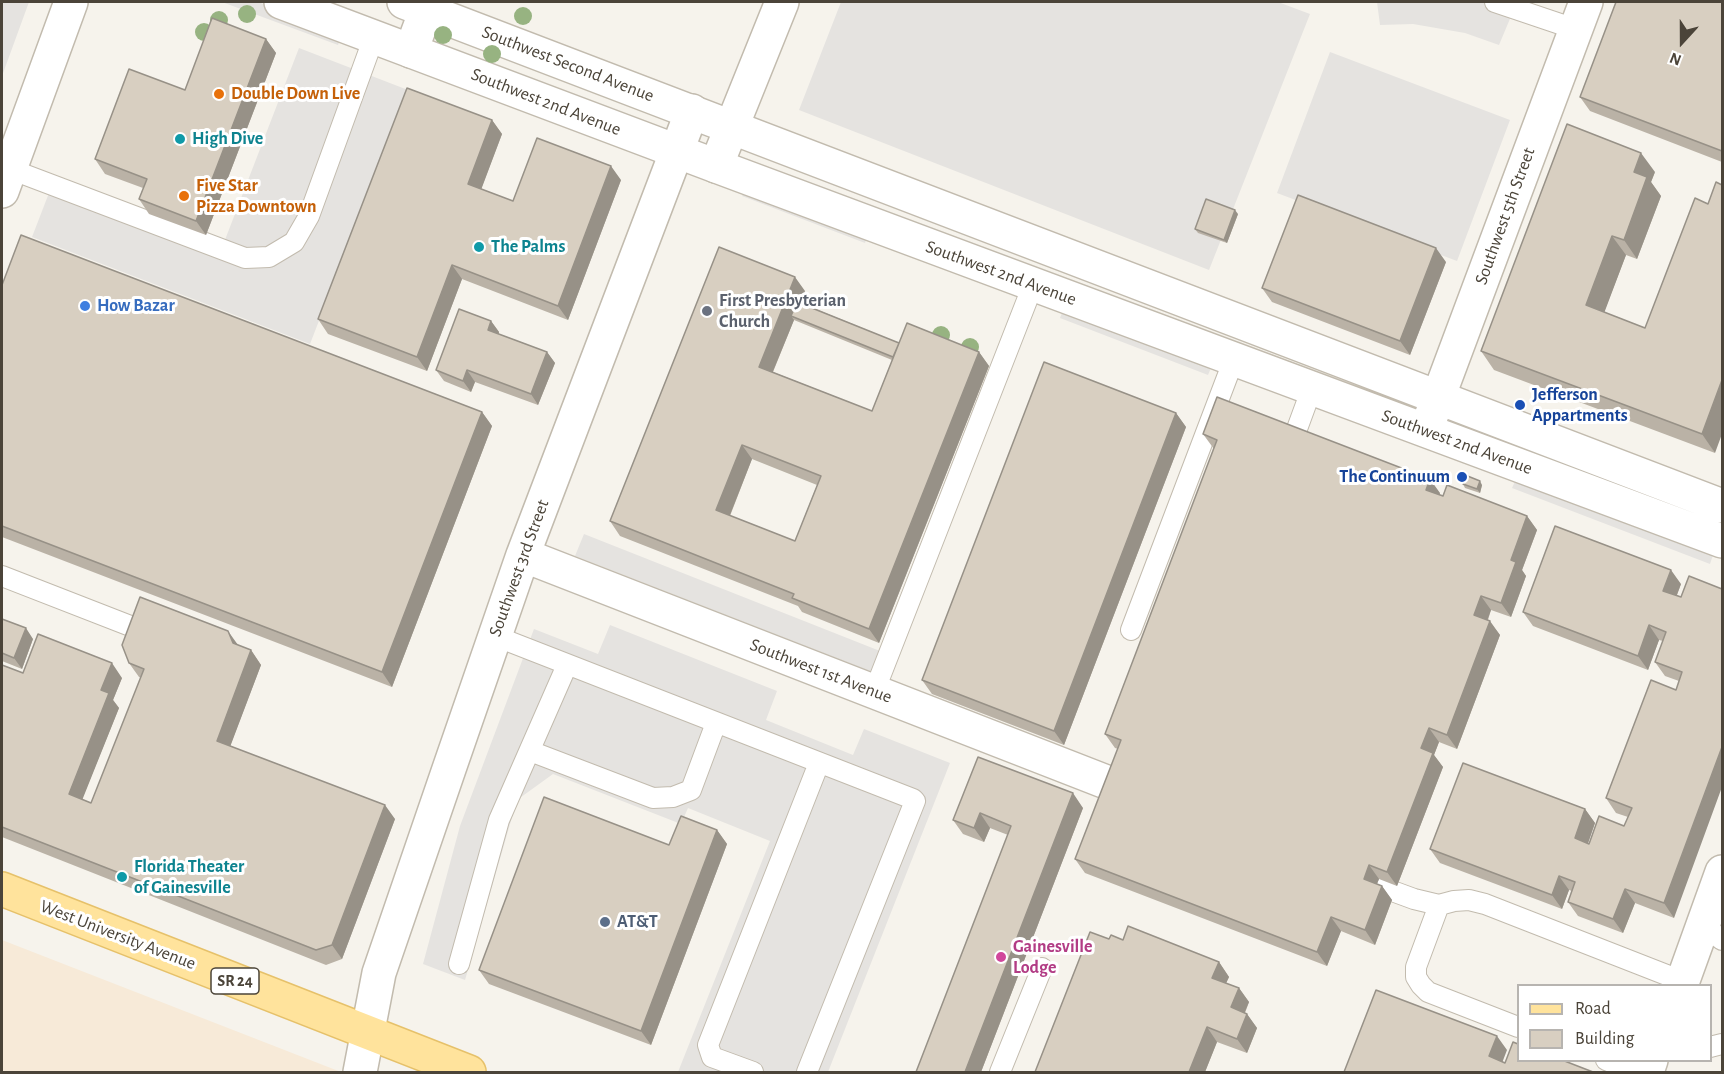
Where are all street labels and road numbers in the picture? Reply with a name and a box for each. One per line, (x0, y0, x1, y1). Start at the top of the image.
street label: Southwest Second Avenue (479, 21, 657, 107)
street label: Southwest 2nd Avenue (468, 63, 624, 141)
street label: Southwest 5th Street (1470, 144, 1540, 288)
street label: Southwest 2nd Avenue (923, 236, 1079, 310)
street label: Southwest 2nd Avenue (1379, 405, 1535, 479)
street label: Southwest 3rd Street (484, 496, 554, 640)
street label: Southwest 1st Avenue (747, 634, 895, 708)
street label: West University Avenue (37, 895, 199, 975)
road number: SR 24 (211, 968, 259, 994)

